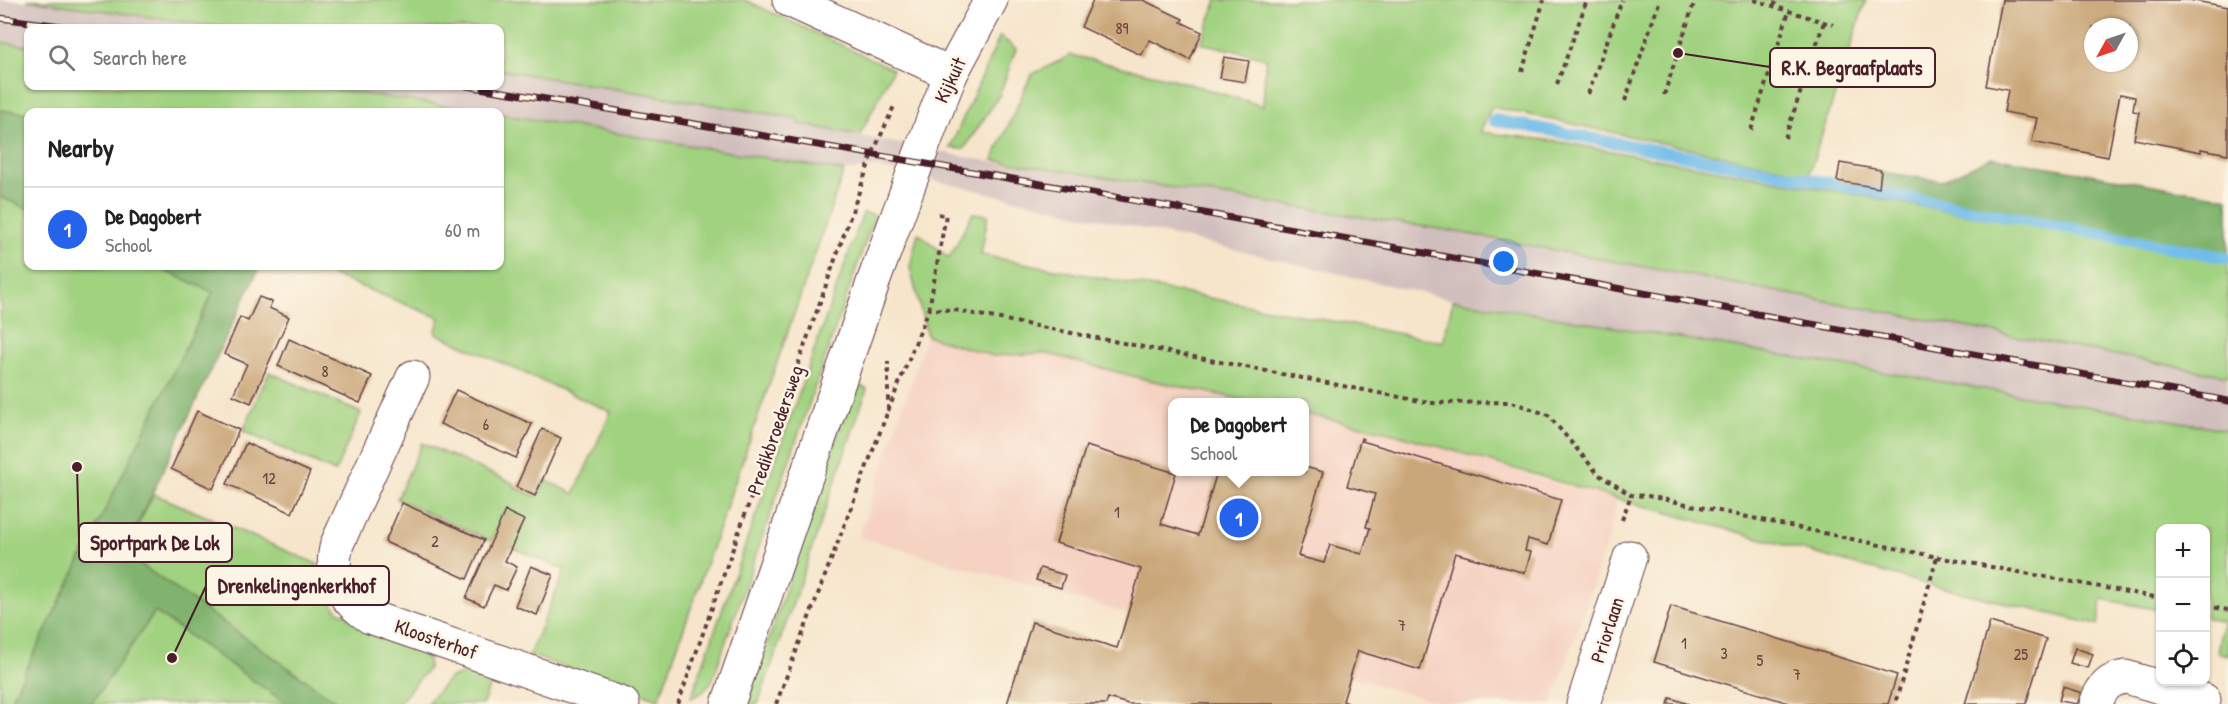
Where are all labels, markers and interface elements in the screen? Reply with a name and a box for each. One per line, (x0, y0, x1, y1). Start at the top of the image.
house number: 89 (1116, 17, 1129, 39)
north arrow (2084, 18, 2138, 72)
search box (24, 24, 504, 90)
icon: search (45, 41, 78, 74)
text: Search here (93, 42, 187, 72)
callout: R.K. Begraafplaats (1770, 48, 1935, 87)
street label: Kijkuit (927, 52, 972, 107)
text: R.K. Begraafplaats (1781, 53, 1923, 83)
text: Nearby (48, 130, 114, 165)
text: De Dagobert (105, 201, 201, 231)
text: 1 (64, 216, 71, 243)
text: 60 m (445, 216, 480, 243)
text: School (105, 231, 152, 258)
your location (1489, 247, 1518, 276)
house number: 8 (322, 360, 329, 382)
street label: Predikbroedersweg (740, 361, 809, 498)
popup (1168, 398, 1309, 476)
text: De Dagobert (1191, 409, 1286, 439)
house number: 6 (483, 413, 489, 435)
text: School (1191, 439, 1237, 466)
house number: 12 (262, 467, 276, 489)
pin: 1 (1220, 496, 1258, 540)
house number: 1 (1114, 501, 1120, 523)
callout: Sportpark De Lok (79, 523, 232, 562)
map controls (2156, 524, 2210, 686)
button: + (2156, 524, 2210, 578)
text: Sportpark De Lok (90, 528, 220, 558)
house number: 2 (431, 530, 439, 552)
callout: Drenkelingenkerkhof (206, 566, 389, 605)
text: Drenkelingenkerkhof (218, 571, 377, 601)
button: − (2156, 578, 2210, 632)
street label: Priorlaan (1583, 594, 1630, 666)
street label: Kloosterhof (391, 612, 481, 665)
house number: 7 (1398, 614, 1406, 636)
house number: 1 (1681, 632, 1687, 654)
button: locate (2156, 632, 2210, 686)
house number: 3 (1720, 642, 1728, 664)
house number: 25 (2014, 643, 2028, 665)
house number: 5 (1757, 649, 1764, 671)
house number: 7 (1793, 663, 1801, 685)

